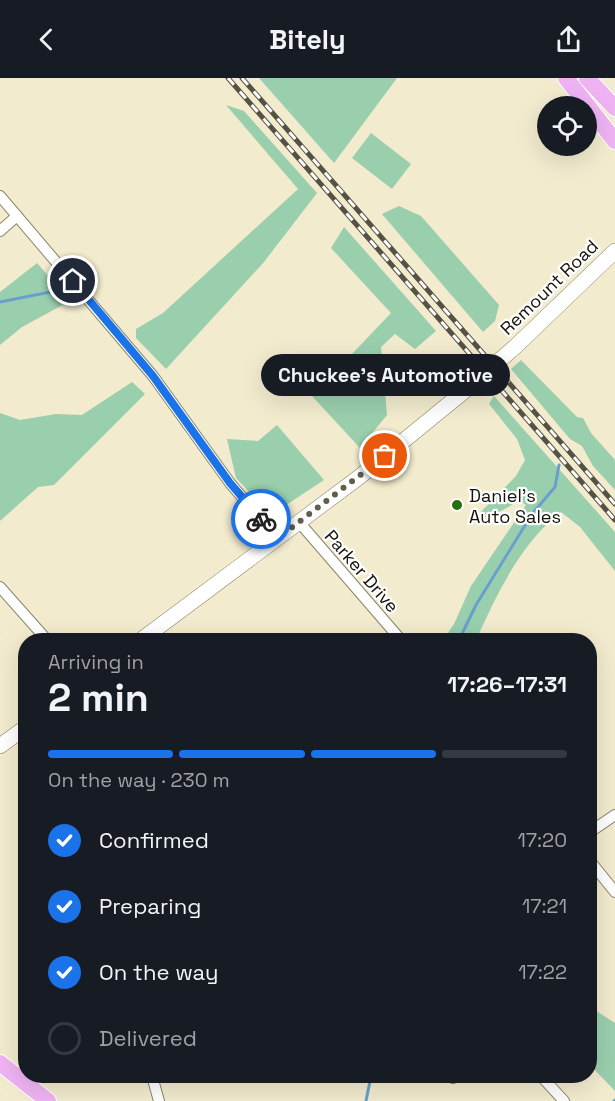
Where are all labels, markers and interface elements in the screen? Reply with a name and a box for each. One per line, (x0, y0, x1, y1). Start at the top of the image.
text: Bitely (269, 22, 346, 57)
icon: back (30, 23, 63, 56)
icon: share (552, 23, 585, 56)
map controls (537, 96, 597, 156)
button: locate (537, 96, 597, 156)
street label: Remount Road (495, 234, 603, 340)
pin (47, 255, 98, 306)
icon: home (56, 264, 89, 297)
callout: Chuckee's Automotive (260, 354, 510, 396)
text: Chuckee's Automotive (278, 362, 493, 388)
pin (359, 430, 410, 481)
icon: bag (368, 439, 401, 472)
place label: Daniel's Auto Sales (469, 484, 561, 528)
courier (231, 489, 291, 549)
marker: Daniel's Auto Sales (450, 498, 464, 512)
icon: bike (245, 503, 278, 536)
street label: Parker Drive (320, 525, 404, 617)
text: Arriving in (48, 649, 144, 675)
text: 17:26–17:31 (447, 670, 567, 698)
text: 2 min (48, 673, 149, 722)
text: On the way · 230 m (48, 767, 230, 793)
icon: check (48, 824, 81, 857)
text: Confirmed (99, 826, 209, 854)
text: 17:20 (517, 827, 567, 853)
icon: check (48, 890, 81, 923)
text: Preparing (99, 892, 201, 920)
text: 17:21 (522, 893, 567, 919)
icon: check (48, 956, 81, 989)
text: On the way (99, 958, 218, 986)
text: 17:22 (518, 959, 567, 985)
text: Delivered (99, 1024, 197, 1052)

